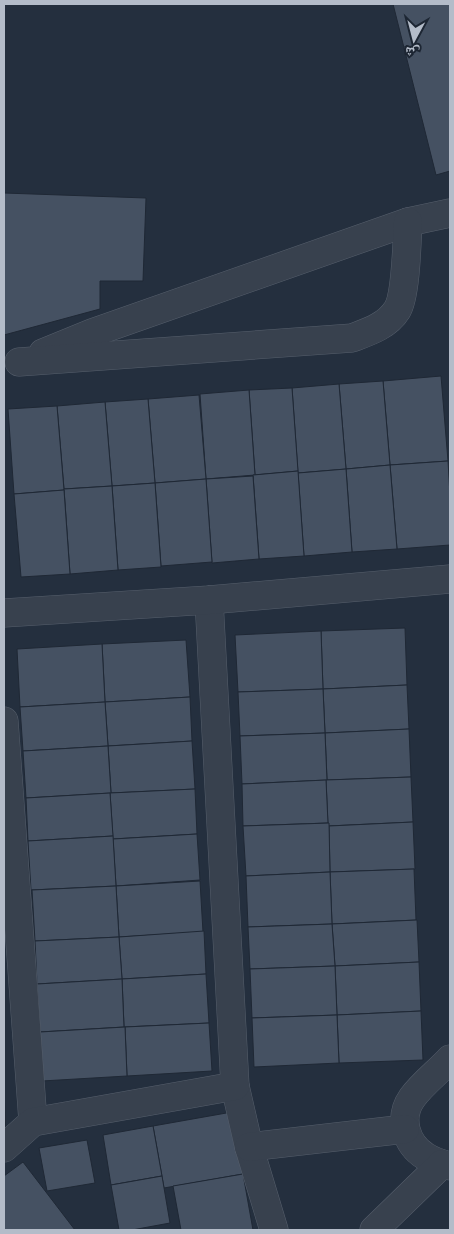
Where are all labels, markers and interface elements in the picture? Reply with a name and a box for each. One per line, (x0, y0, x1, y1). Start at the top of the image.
north arrow (389, 15, 439, 65)
text: ش (404, 43, 421, 62)

